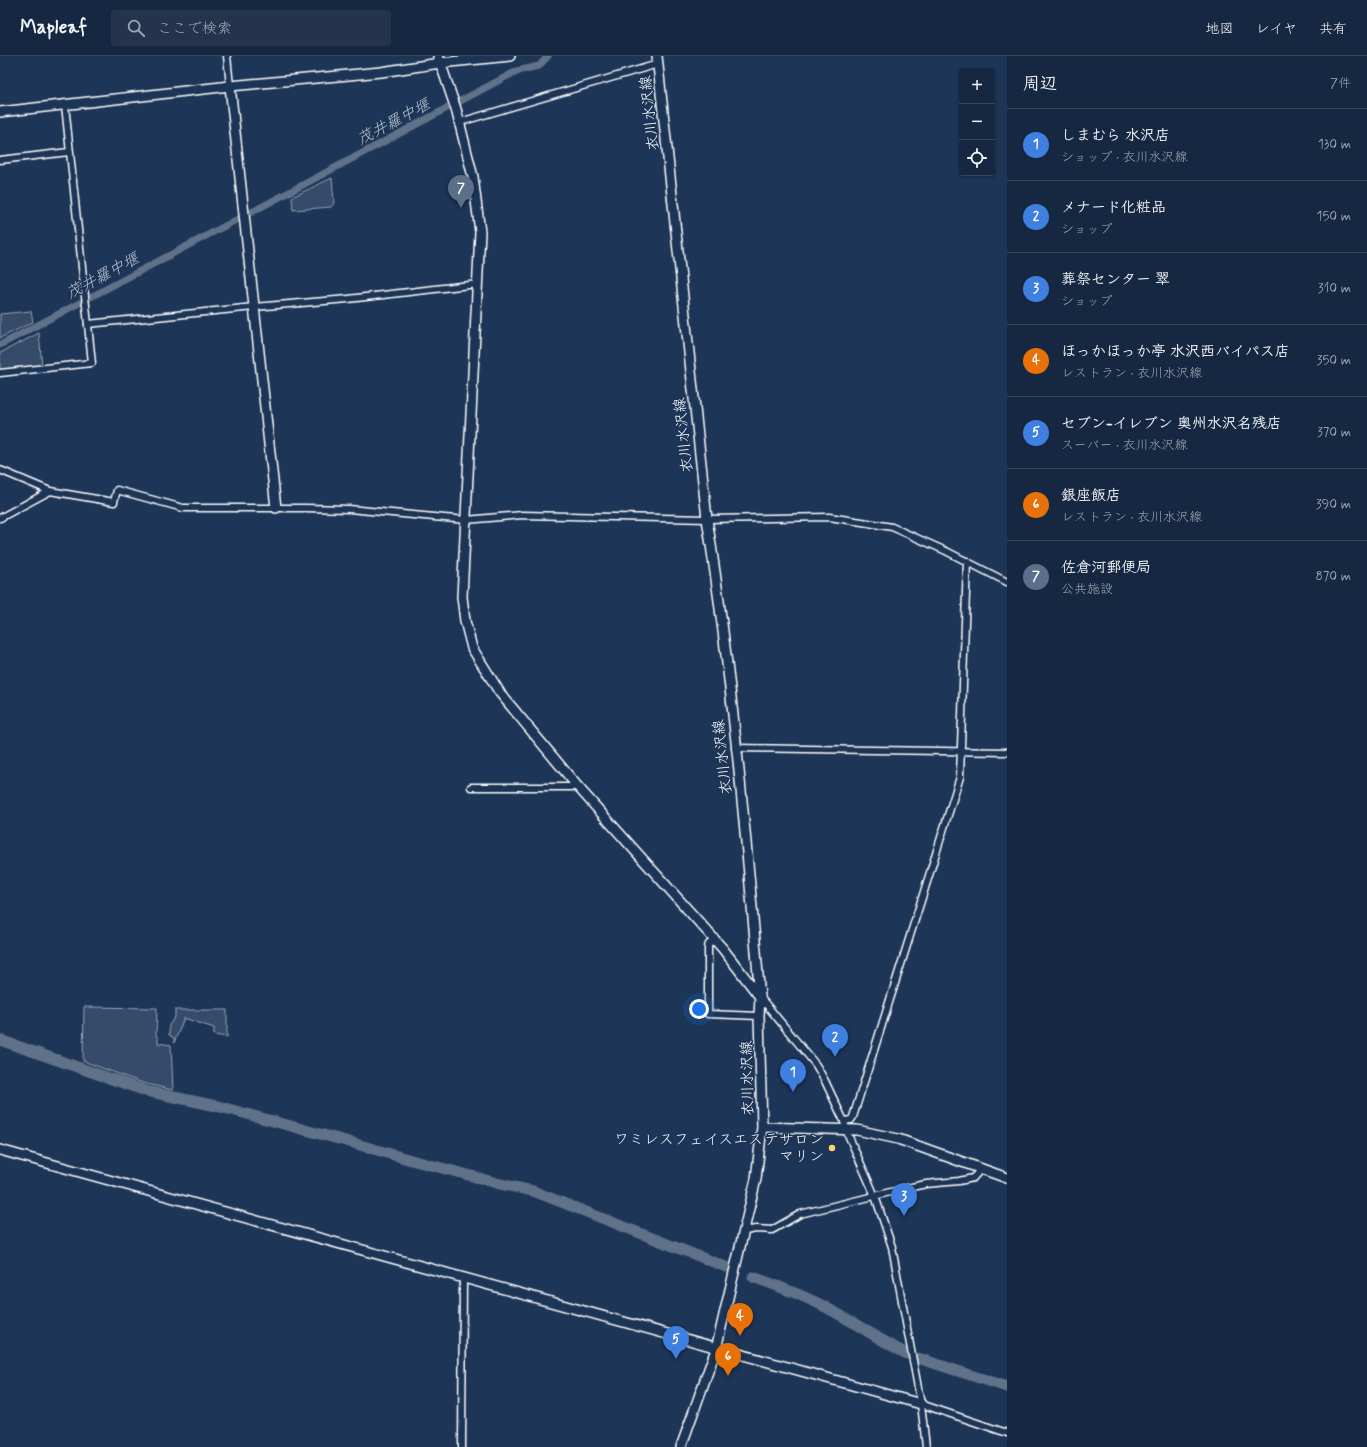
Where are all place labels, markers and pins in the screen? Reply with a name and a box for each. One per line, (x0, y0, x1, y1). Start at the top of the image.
pin: 7 (448, 175, 474, 208)
pin: 2 (822, 1024, 848, 1057)
pin: 1 (780, 1059, 806, 1092)
place label: ワミレスフェイスエステサロン マリン (614, 1130, 824, 1167)
marker: ワミレスフェイスエステサロン マリン (827, 1143, 837, 1153)
pin: 3 (891, 1183, 917, 1216)
pin: 4 (727, 1303, 753, 1336)
pin: 5 (663, 1326, 689, 1359)
pin: 6 (715, 1343, 741, 1376)

